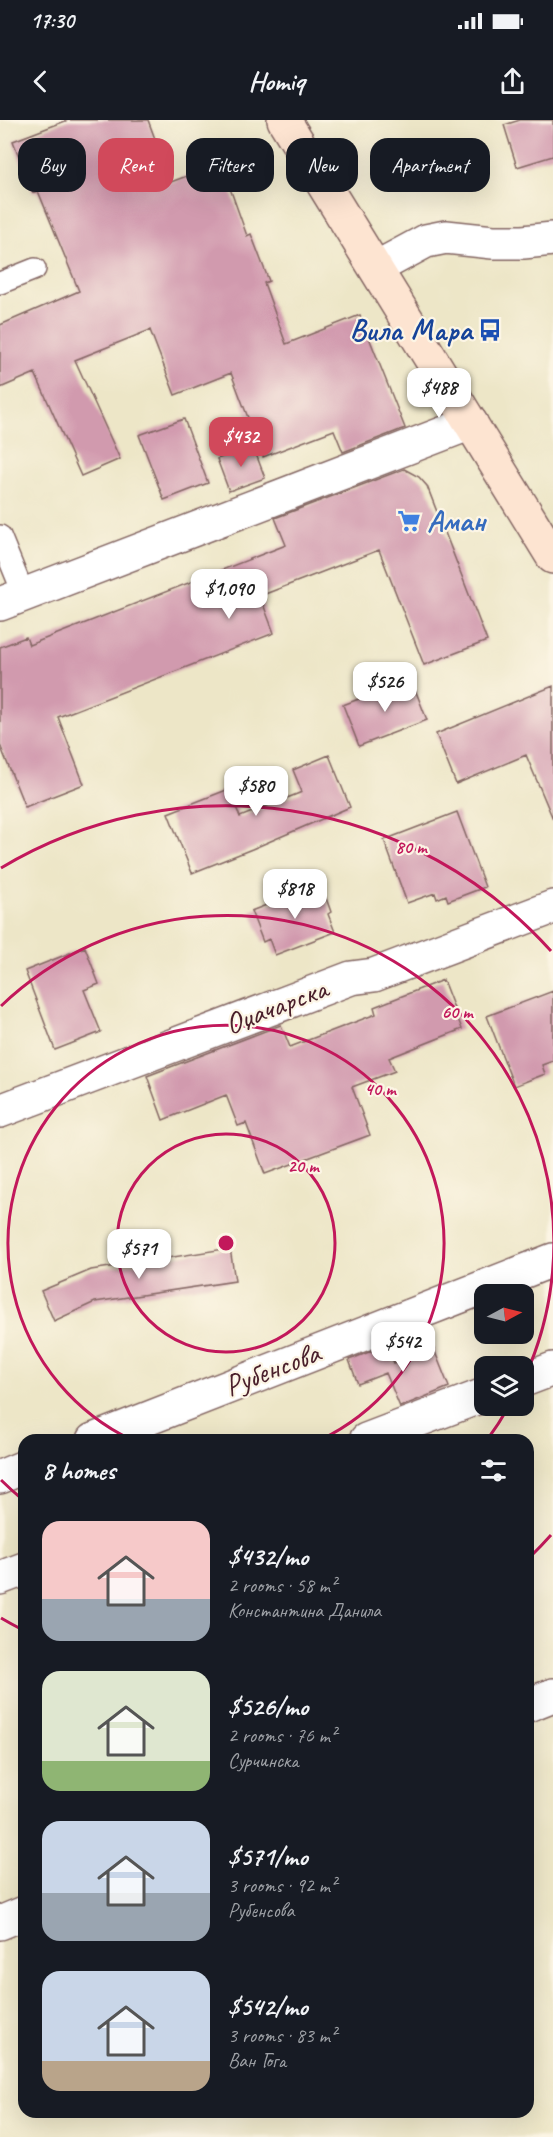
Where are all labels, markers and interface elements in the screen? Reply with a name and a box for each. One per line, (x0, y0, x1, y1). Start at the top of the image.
text: 17:30 (30, 7, 74, 35)
text: Homiq (248, 64, 305, 98)
icon: back (24, 65, 57, 98)
icon: share (496, 65, 529, 98)
chip: Buy (18, 138, 86, 192)
chip: Rent (98, 138, 174, 192)
chip: Filters (186, 138, 274, 192)
chip: New (286, 138, 358, 192)
chip: Apartment (370, 138, 490, 192)
place label: Вила Мара (350, 311, 475, 349)
bus stop icon: Вила Мара (477, 317, 503, 343)
pin: $488 (403, 368, 475, 419)
text: $488 (421, 375, 457, 400)
pin: $432 (205, 417, 277, 468)
text: $432 (223, 424, 259, 449)
place label: Аман (427, 502, 487, 540)
supermarket icon: Аман (396, 508, 422, 534)
pin: $1,090 (180, 569, 278, 620)
text: $1,090 (205, 576, 253, 601)
pin: $526 (349, 662, 421, 713)
text: $526 (367, 669, 403, 694)
pin: $580 (220, 766, 292, 817)
text: $580 (238, 773, 274, 798)
text: 80 m (396, 836, 428, 858)
pin: $818 (259, 869, 331, 920)
text: $818 (277, 876, 313, 901)
street label: Оџачарска (219, 968, 335, 1043)
text: 60 m (441, 1001, 474, 1023)
text: 40 m (365, 1078, 397, 1100)
text: 20 m (288, 1155, 320, 1177)
pin: $571 (103, 1229, 175, 1280)
centre of rings (216, 1233, 236, 1253)
text: $571 (121, 1236, 157, 1261)
north arrow (474, 1284, 534, 1344)
map controls (474, 1284, 534, 1416)
pin: $542 (367, 1322, 439, 1373)
text: $542 (385, 1329, 421, 1354)
street label: Рубенсова (219, 1333, 327, 1405)
button: layers (474, 1356, 534, 1416)
text: 8 homes (42, 1454, 115, 1487)
icon: filters (477, 1454, 510, 1487)
text: $432/mo (228, 1540, 308, 1573)
icon: home (90, 1545, 162, 1617)
text: 2 rooms · 58 m² (228, 1573, 336, 1598)
text: Константина Данила (228, 1598, 381, 1623)
text: $526/mo (228, 1690, 308, 1723)
icon: home (90, 1695, 162, 1767)
text: 2 rooms · 76 m² (228, 1723, 336, 1748)
text: Сурчинска (228, 1748, 299, 1773)
text: $571/mo (228, 1840, 308, 1873)
icon: home (90, 1845, 162, 1917)
text: 3 rooms · 92 m² (228, 1873, 336, 1898)
text: Рубенсова (228, 1898, 294, 1923)
text: $542/mo (228, 1990, 308, 2023)
icon: home (90, 1995, 162, 2067)
text: 3 rooms · 83 m² (228, 2023, 336, 2048)
text: Ван Гога (228, 2048, 286, 2073)

